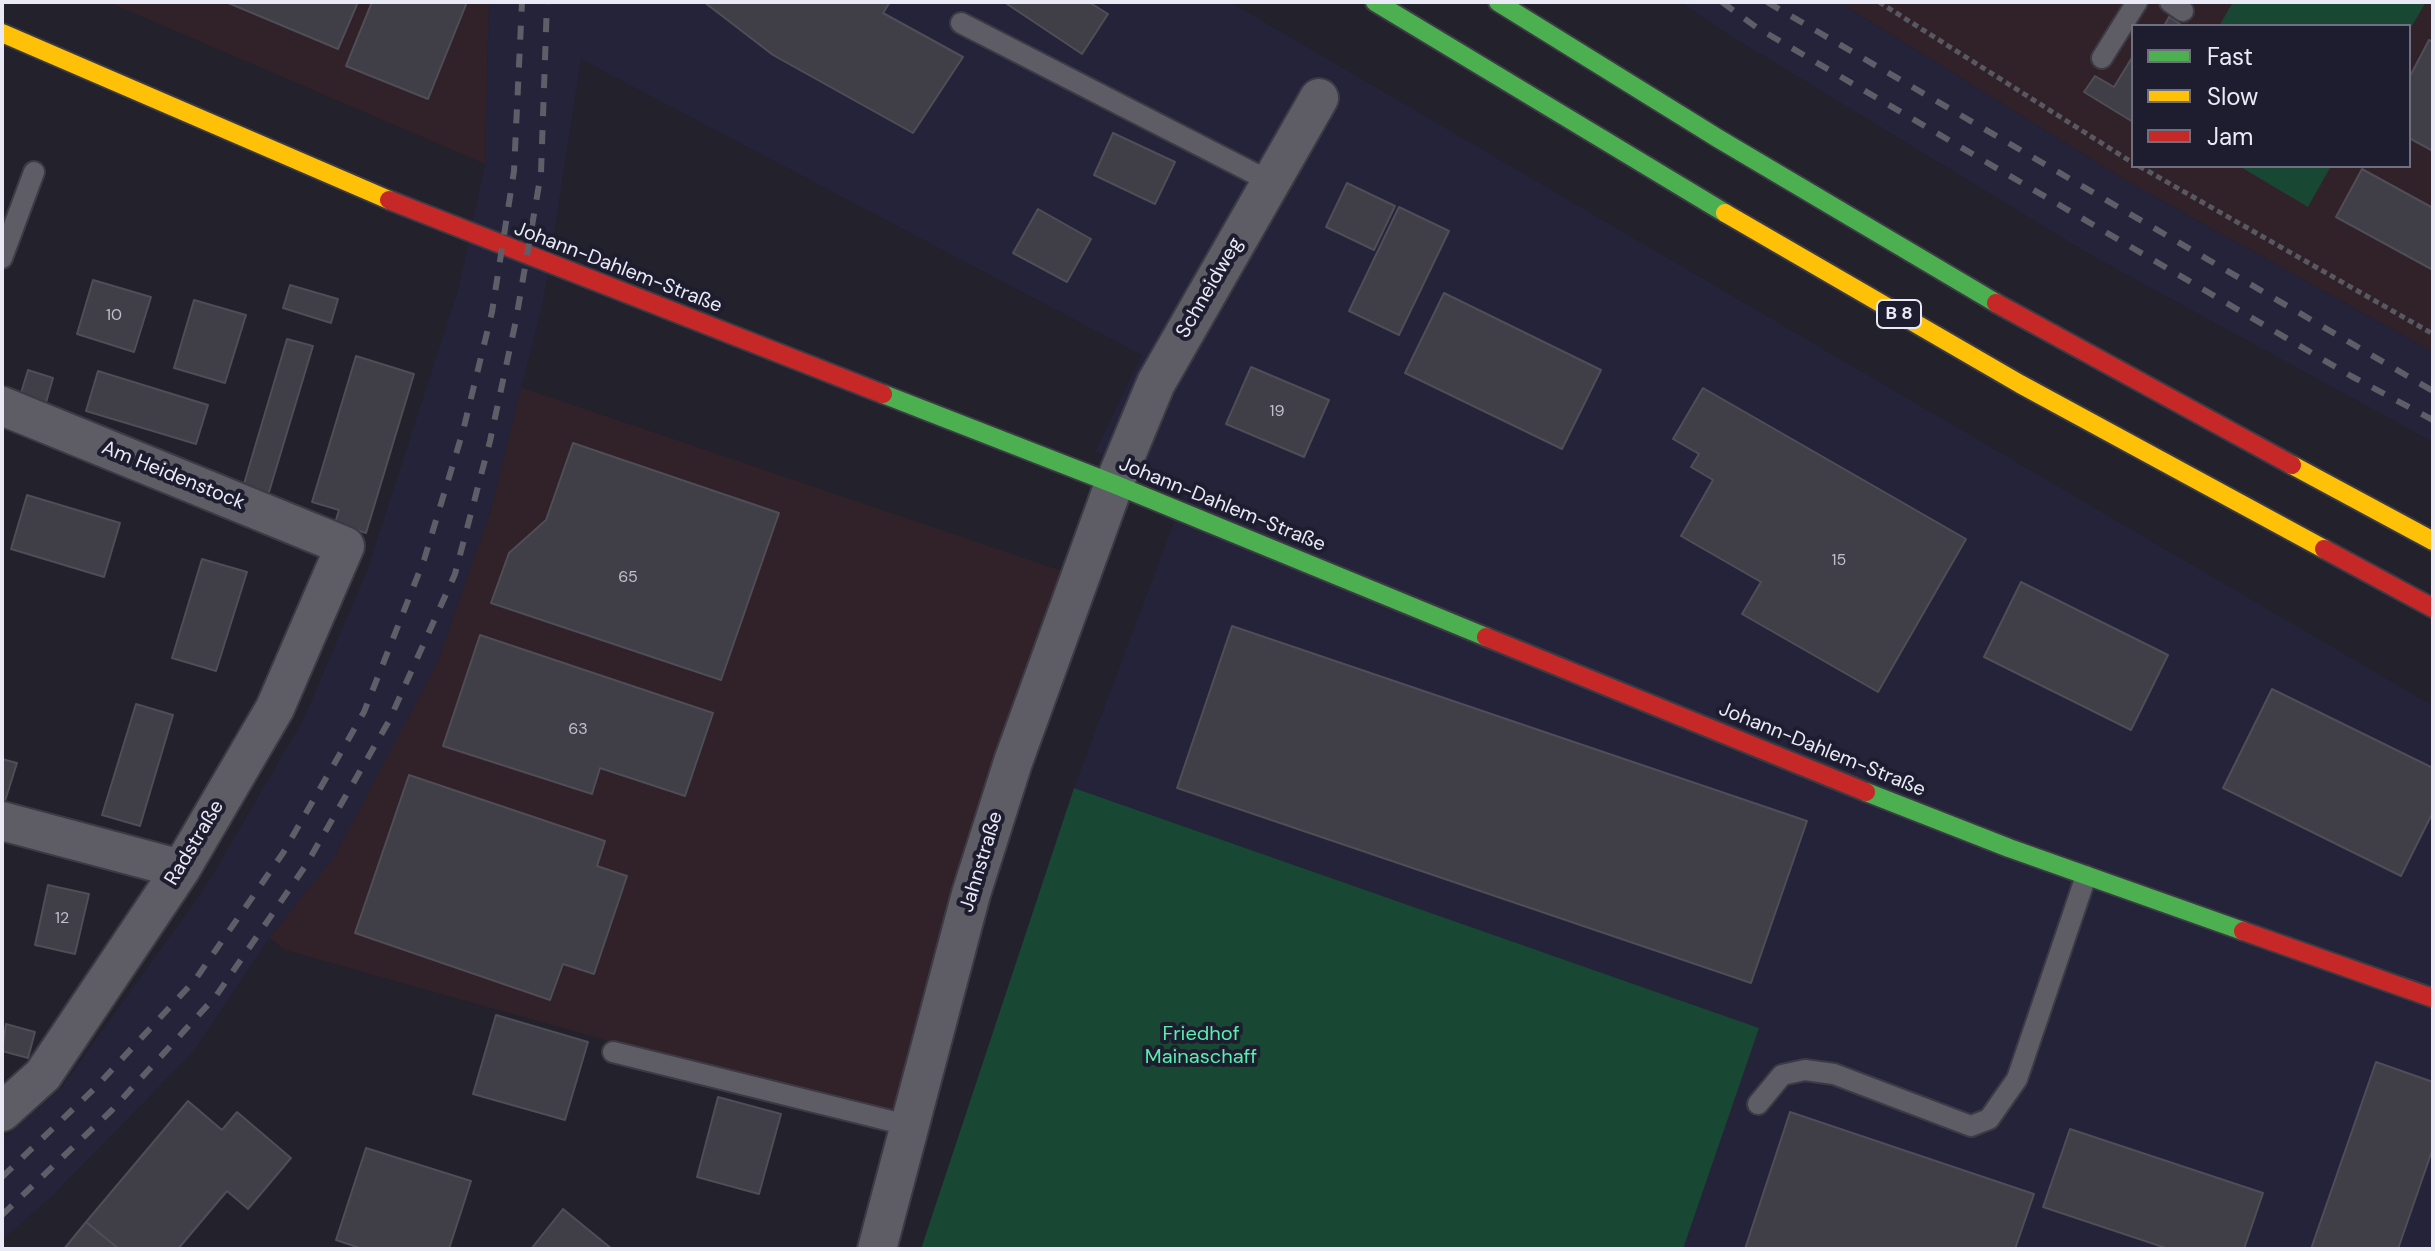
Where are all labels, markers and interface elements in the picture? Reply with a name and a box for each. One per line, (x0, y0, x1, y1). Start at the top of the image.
legend (2131, 24, 2411, 168)
text: Fast (2207, 41, 2253, 72)
text: Slow (2207, 81, 2258, 112)
text: Jam (2207, 121, 2253, 152)
street label: Johann-Dahlem-Straße (511, 217, 725, 319)
street label: Schneidweg (1172, 233, 1248, 343)
road number: B 8 (1877, 300, 1921, 328)
house number: 10 (106, 306, 122, 326)
house number: 19 (1269, 402, 1285, 422)
street label: Am Heidenstock (98, 436, 248, 516)
street label: Johann-Dahlem-Straße (1115, 453, 1329, 557)
house number: 15 (1832, 551, 1846, 571)
house number: 65 (618, 568, 638, 588)
street label: Johann-Dahlem-Straße (1715, 698, 1929, 802)
house number: 63 (568, 720, 588, 740)
street label: Radstraße (160, 796, 230, 890)
street label: Jahnstraße (955, 809, 1009, 915)
house number: 12 (55, 909, 69, 929)
park label: Friedhof Mainaschaff (1145, 1023, 1257, 1070)

